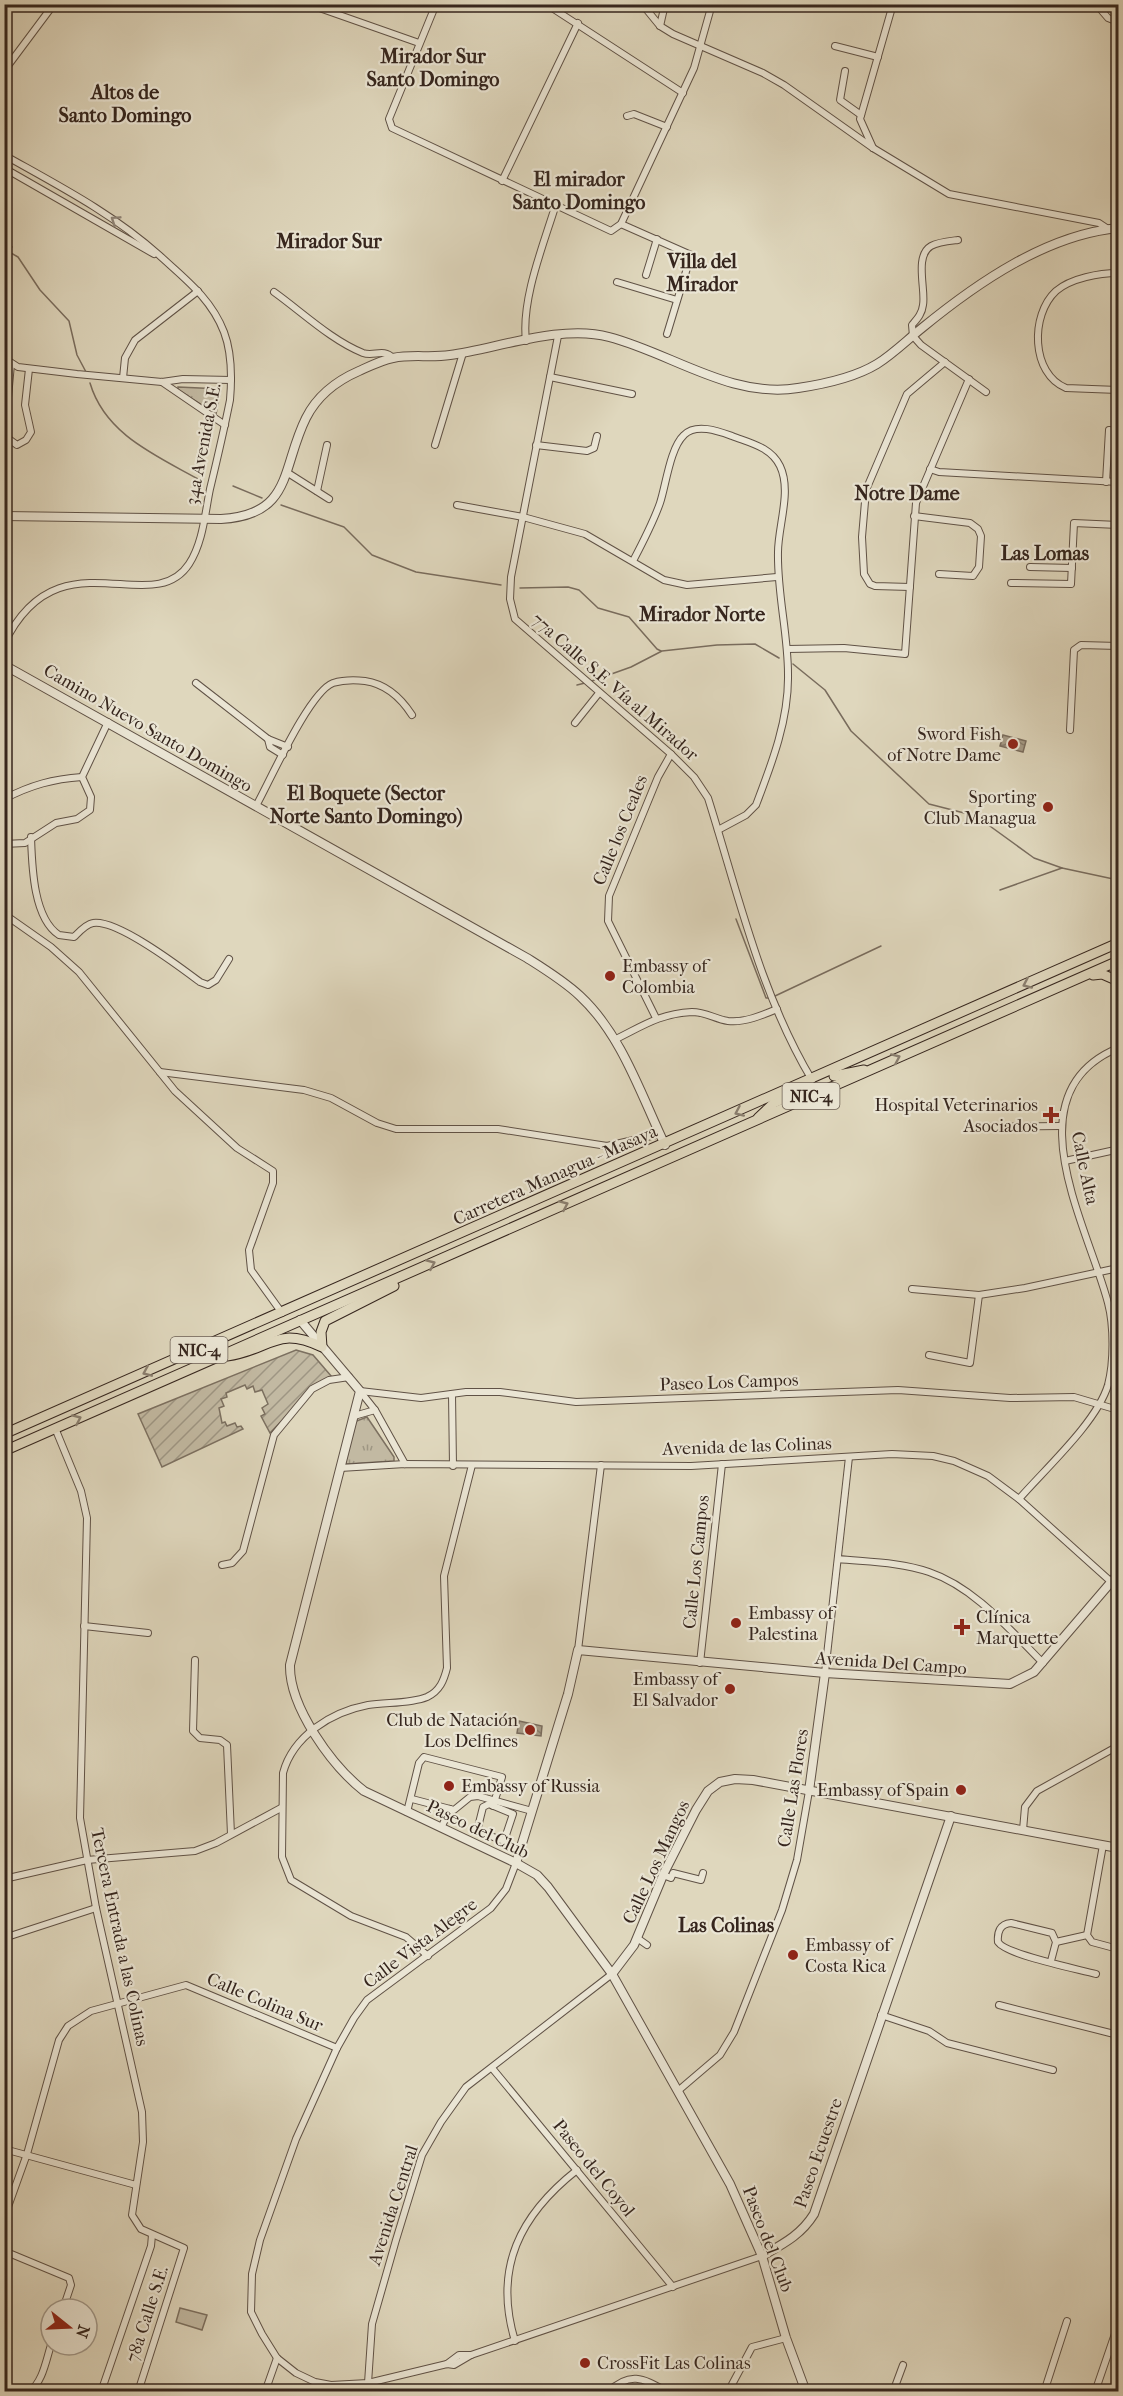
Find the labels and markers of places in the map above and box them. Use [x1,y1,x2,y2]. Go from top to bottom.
place label: Sword Fish of Notre Dame [887,724,1001,766]
marker: Sword Fish of Notre Dame [1006,737,1020,751]
place label: Sporting Club Managua [924,787,1037,829]
marker: Sporting Club Managua [1041,800,1055,814]
place label: Embassy of Colombia [622,956,711,998]
marker: Embassy of Colombia [603,969,617,983]
place label: Hospital Veterinarios Asociados [874,1095,1038,1137]
marker: Hospital Veterinarios Asociados [1042,1106,1060,1124]
place label: Embassy of Palestina [748,1603,837,1645]
place label: Clínica Marquette [976,1607,1059,1649]
marker: Embassy of Palestina [729,1616,743,1630]
marker: Clínica Marquette [953,1618,971,1636]
place label: Embassy of El Salvador [632,1669,722,1711]
marker: Embassy of El Salvador [723,1682,737,1696]
place label: Club de Natación Los Delfines [386,1710,519,1752]
marker: Club de Natación Los Delfines [523,1723,537,1737]
place label: Embassy of Russia [461,1776,601,1797]
marker: Embassy of Russia [442,1779,456,1793]
place label: Embassy of Spain [817,1780,950,1801]
marker: Embassy of Spain [954,1783,968,1797]
place label: Embassy of Costa Rica [805,1935,894,1977]
marker: Embassy of Costa Rica [786,1948,800,1962]
place label: CrossFit Las Colinas [597,2353,751,2374]
marker: CrossFit Las Colinas [578,2356,592,2370]

